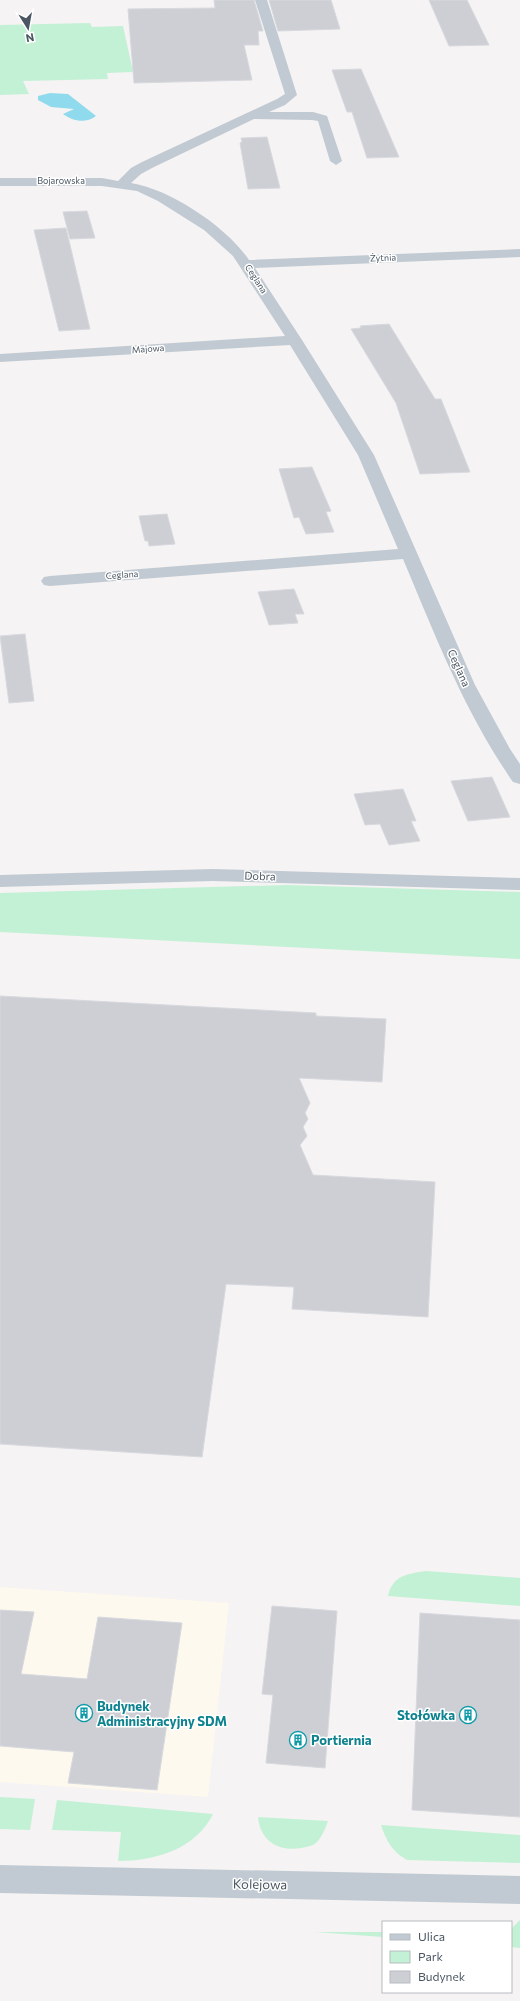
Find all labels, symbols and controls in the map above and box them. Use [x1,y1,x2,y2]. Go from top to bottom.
north arrow [8,8,48,48]
text: N [25,31,35,45]
street label: Bojarowska [37,175,85,186]
street label: Żytnia [370,252,397,263]
street label: Ceglana [243,262,270,296]
street label: Majowa [131,342,165,355]
street label: Ceglana [105,568,139,581]
street label: Ceglana [445,647,474,689]
street label: Dobra [244,868,276,883]
place label: Budynek Administracyjny SDM [97,1698,227,1729]
building icon: Budynek Administracyjny SDM [74,1703,94,1723]
building icon: Stołówka [458,1705,478,1725]
place label: Stołówka [397,1707,455,1723]
building icon: Portiernia [288,1730,308,1750]
place label: Portiernia [311,1732,372,1748]
street label: Kolejowa [233,1876,287,1892]
legend [382,1921,512,1993]
text: Ulica [418,1929,445,1943]
text: Park [418,1949,444,1963]
text: Budynek [418,1969,466,1983]

